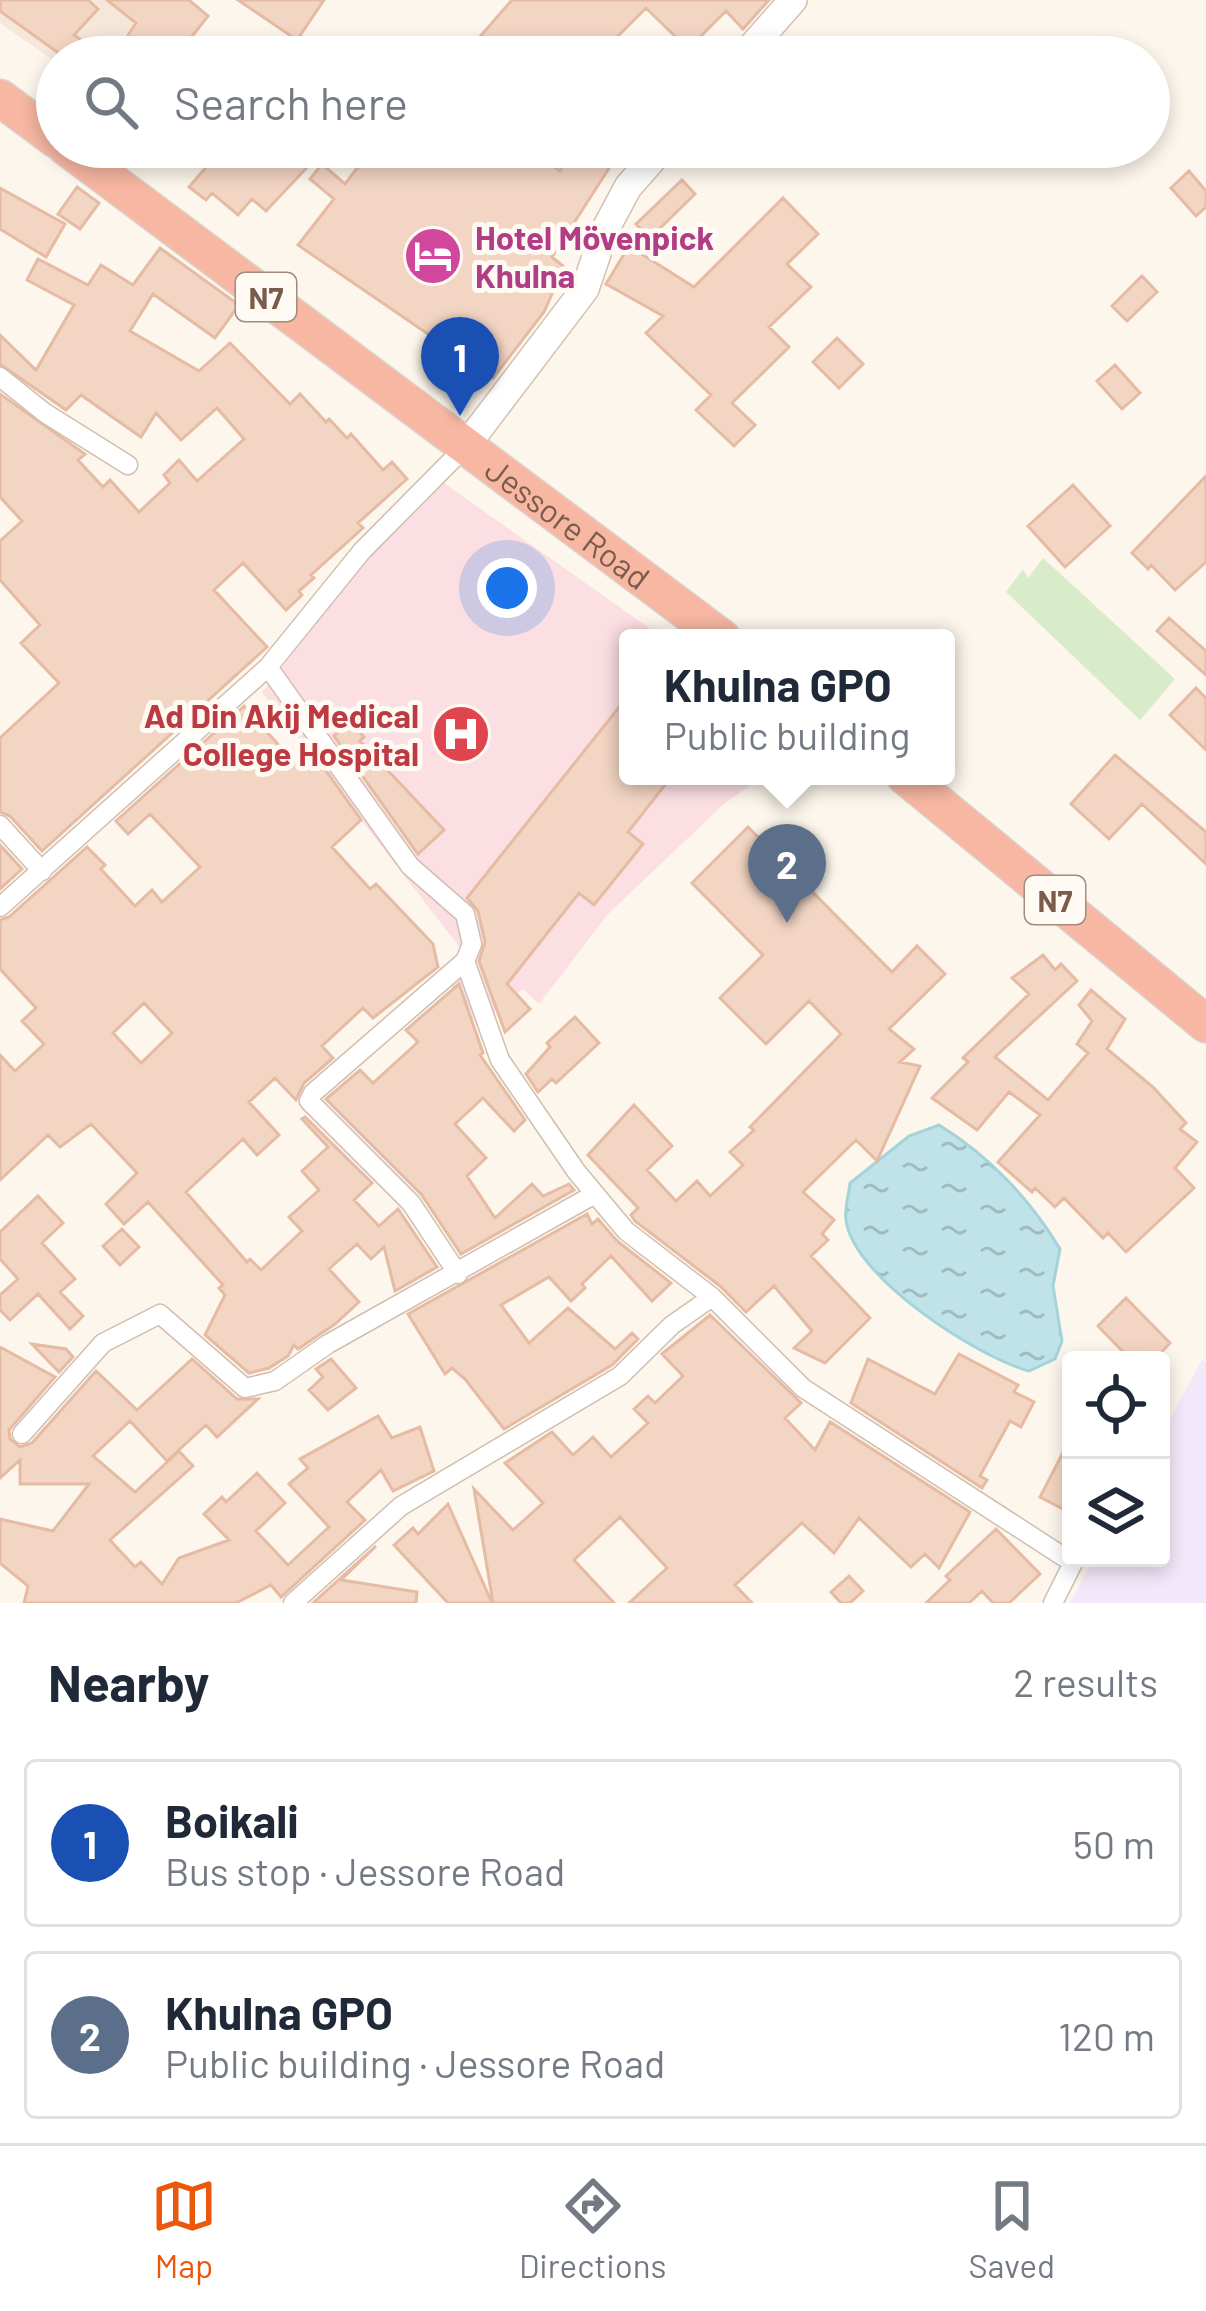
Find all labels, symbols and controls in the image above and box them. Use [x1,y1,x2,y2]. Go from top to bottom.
search box [36,36,1170,168]
icon: search [78,69,144,135]
text: Search here [174,75,408,129]
place label: Hotel Mövenpick Khulna [475,217,714,295]
hotel icon: Hotel Mövenpick Khulna [402,225,464,287]
road number: N7 [236,273,296,321]
pin: 1 [421,317,499,416]
street label: Jessore Road [478,448,658,597]
your location [477,558,537,618]
popup [619,629,955,785]
text: Khulna GPO [664,657,892,711]
place label: Ad Din Akij Medical College Hospital [144,695,419,773]
hospital icon: Ad Din Akij Medical College Hospital [430,703,492,765]
text: Public building [664,711,910,758]
pin: 2 [748,824,826,923]
road number: N7 [1025,876,1085,924]
map controls [1062,1351,1170,1567]
button: locate [1062,1351,1170,1459]
button: layers [1062,1459,1170,1567]
text: Nearby [48,1651,209,1712]
text: 2 results [1013,1658,1158,1705]
text: Boikali [165,1793,299,1847]
text: 1 [83,1820,97,1867]
text: 50 m [1073,1820,1155,1867]
text: Bus stop · Jessore Road [165,1847,565,1894]
text: Khulna GPO [165,1985,393,2039]
text: 2 [79,2012,101,2059]
text: 120 m [1058,2012,1155,2059]
text: Public building · Jessore Road [165,2039,665,2086]
tab: Map [151,2173,217,2285]
tab: Directions [519,2173,666,2285]
tab: Saved [968,2173,1055,2285]

